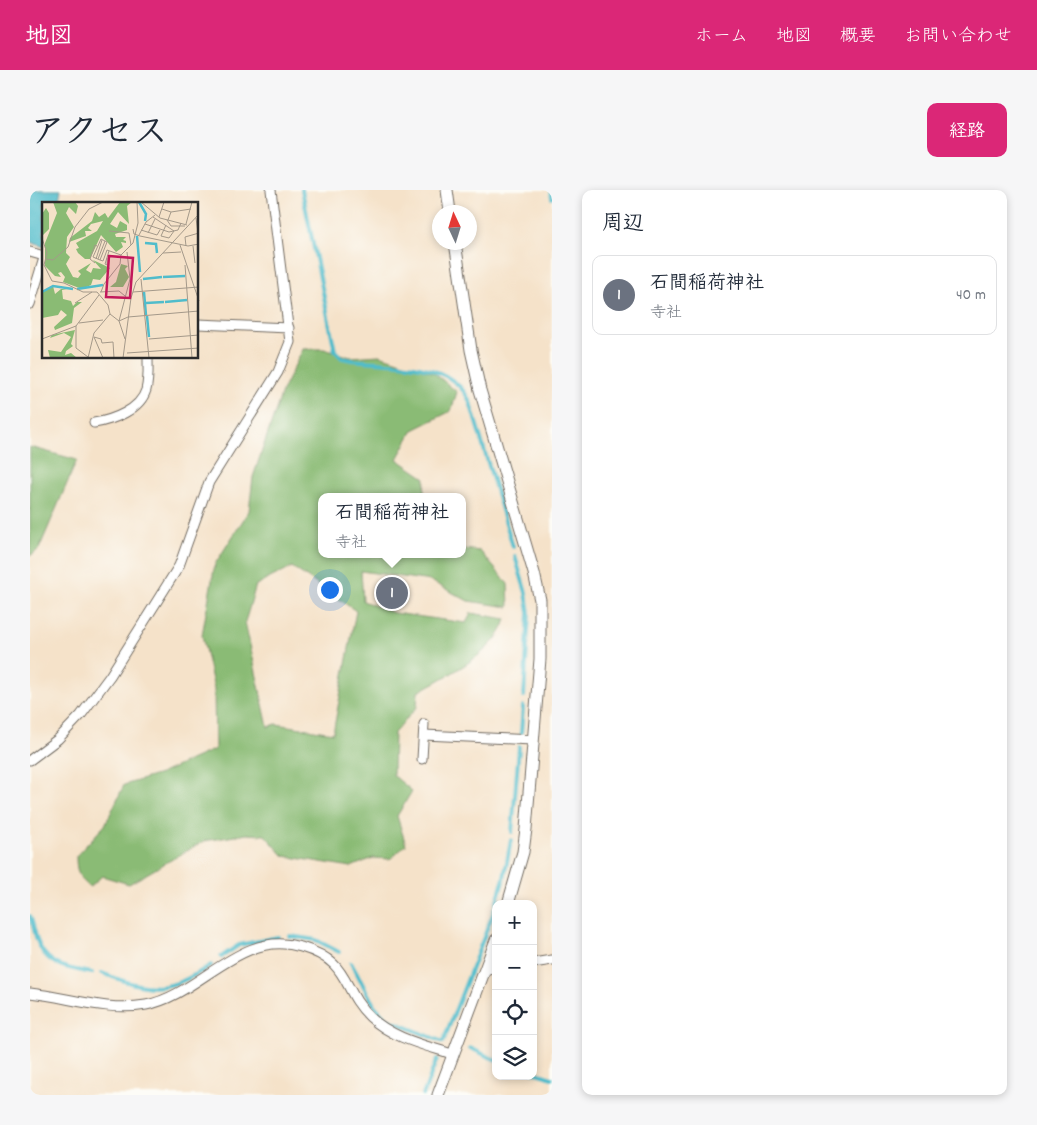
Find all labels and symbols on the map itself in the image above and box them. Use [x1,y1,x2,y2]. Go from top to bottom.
inset map [42,202,199,359]
north arrow [432,205,477,250]
pin: 1 [376,574,408,612]
your location [317,577,343,603]

